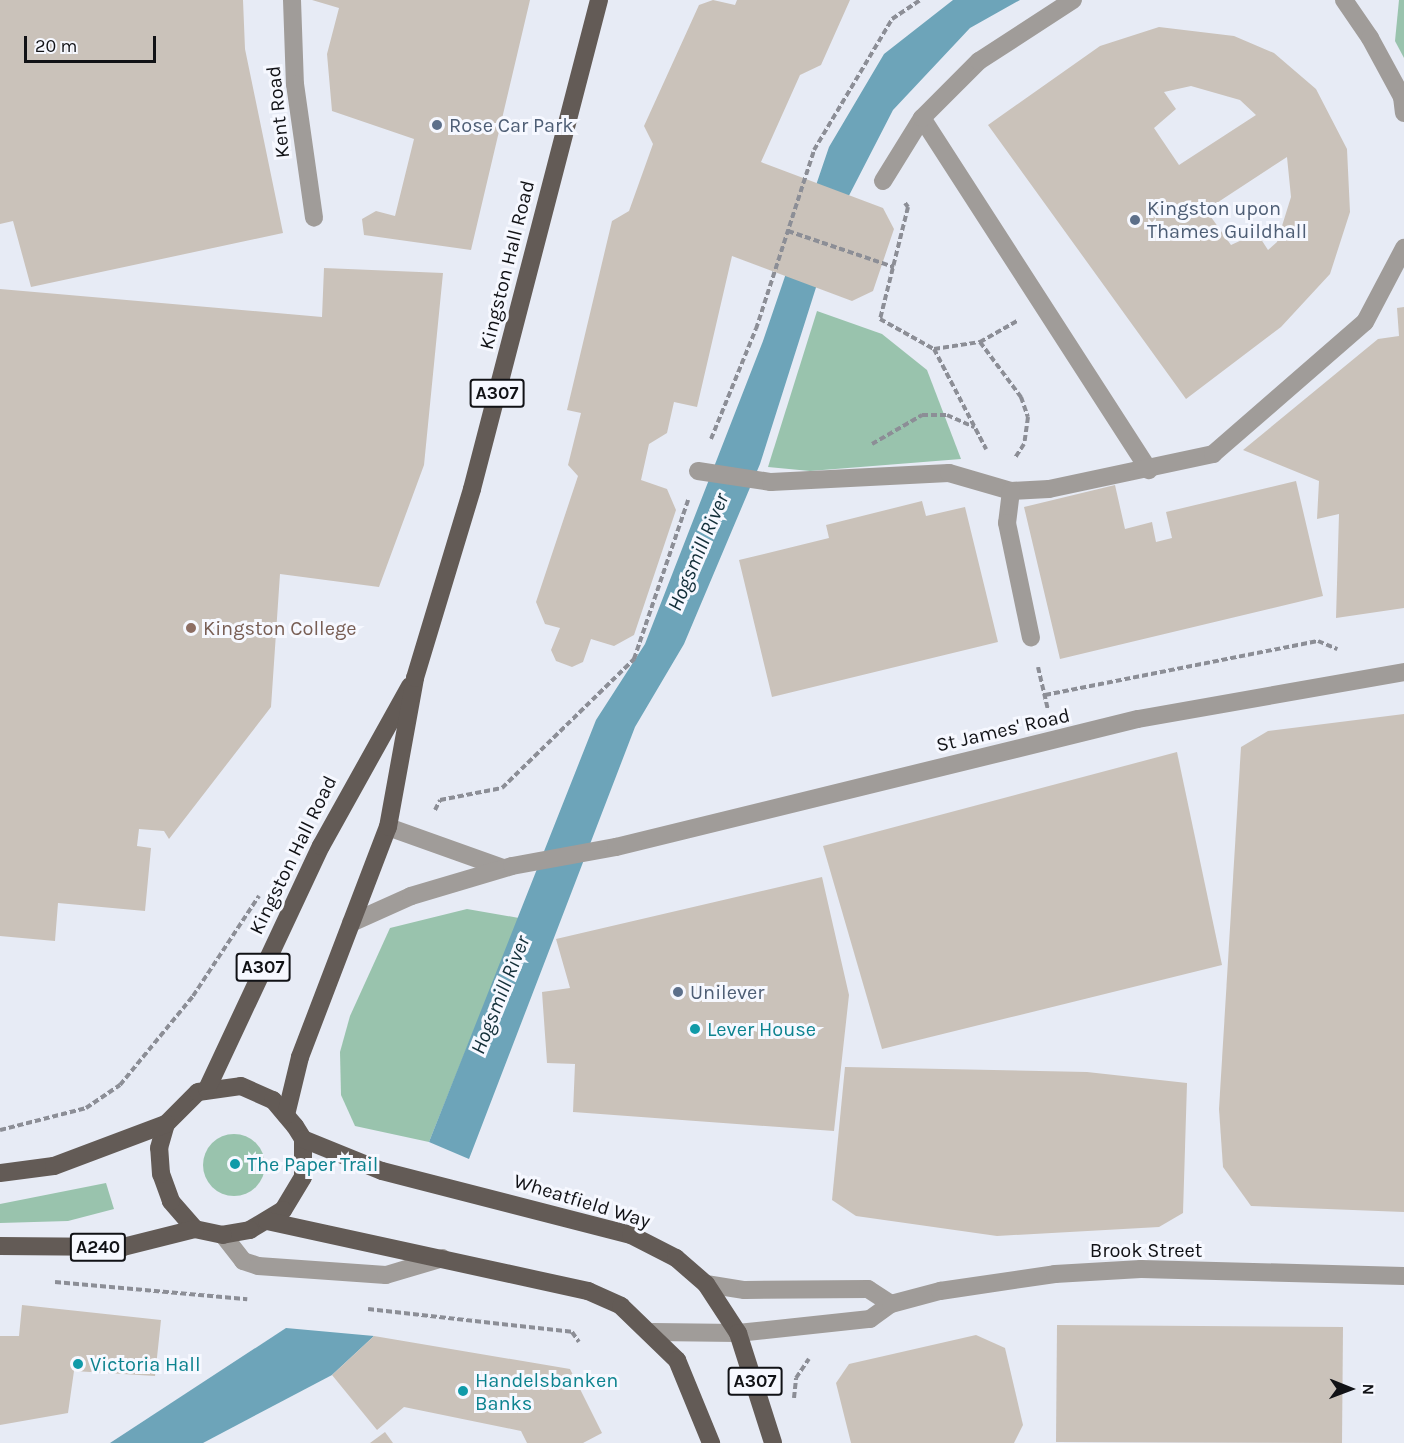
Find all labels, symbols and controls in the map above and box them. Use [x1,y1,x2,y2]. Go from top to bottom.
scale bar [27,24,159,62]
text: 20 m [35,35,77,57]
street label: Kent Road [261,65,295,159]
place label: Rose Car Park [449,113,574,137]
marker: Rose Car Park [430,118,444,132]
street label: Kingston Hall Road [474,178,540,352]
place label: Kingston upon Thames Guildhall [1147,196,1307,243]
marker: Kingston upon Thames Guildhall [1128,213,1142,227]
road number: A307 [468,378,526,408]
water label: Hogsmill River [662,489,734,615]
place label: Kingston College [203,616,356,640]
marker: Kingston College [184,621,198,635]
street label: St James' Road [934,703,1072,757]
street label: Kingston Hall Road [244,772,342,938]
water label: Hogsmill River [465,932,535,1058]
road number: A307 [234,952,292,982]
place label: Unilever [690,980,765,1004]
marker: Unilever [671,985,685,999]
place label: Lever House [707,1017,816,1041]
marker: Lever House [688,1022,702,1036]
place label: The Paper Trail [247,1152,378,1176]
marker: The Paper Trail [228,1157,242,1171]
street label: Wheatfield Way [511,1169,653,1233]
road number: A240 [70,1232,126,1262]
street label: Brook Street [1090,1238,1202,1262]
place label: Victoria Hall [90,1352,201,1376]
marker: Victoria Hall [71,1357,85,1371]
north arrow [1320,1359,1380,1419]
road number: A307 [726,1366,783,1396]
place label: Handelsbanken Banks [475,1368,618,1415]
text: N [1359,1383,1378,1395]
marker: Handelsbanken Banks [456,1384,470,1398]

